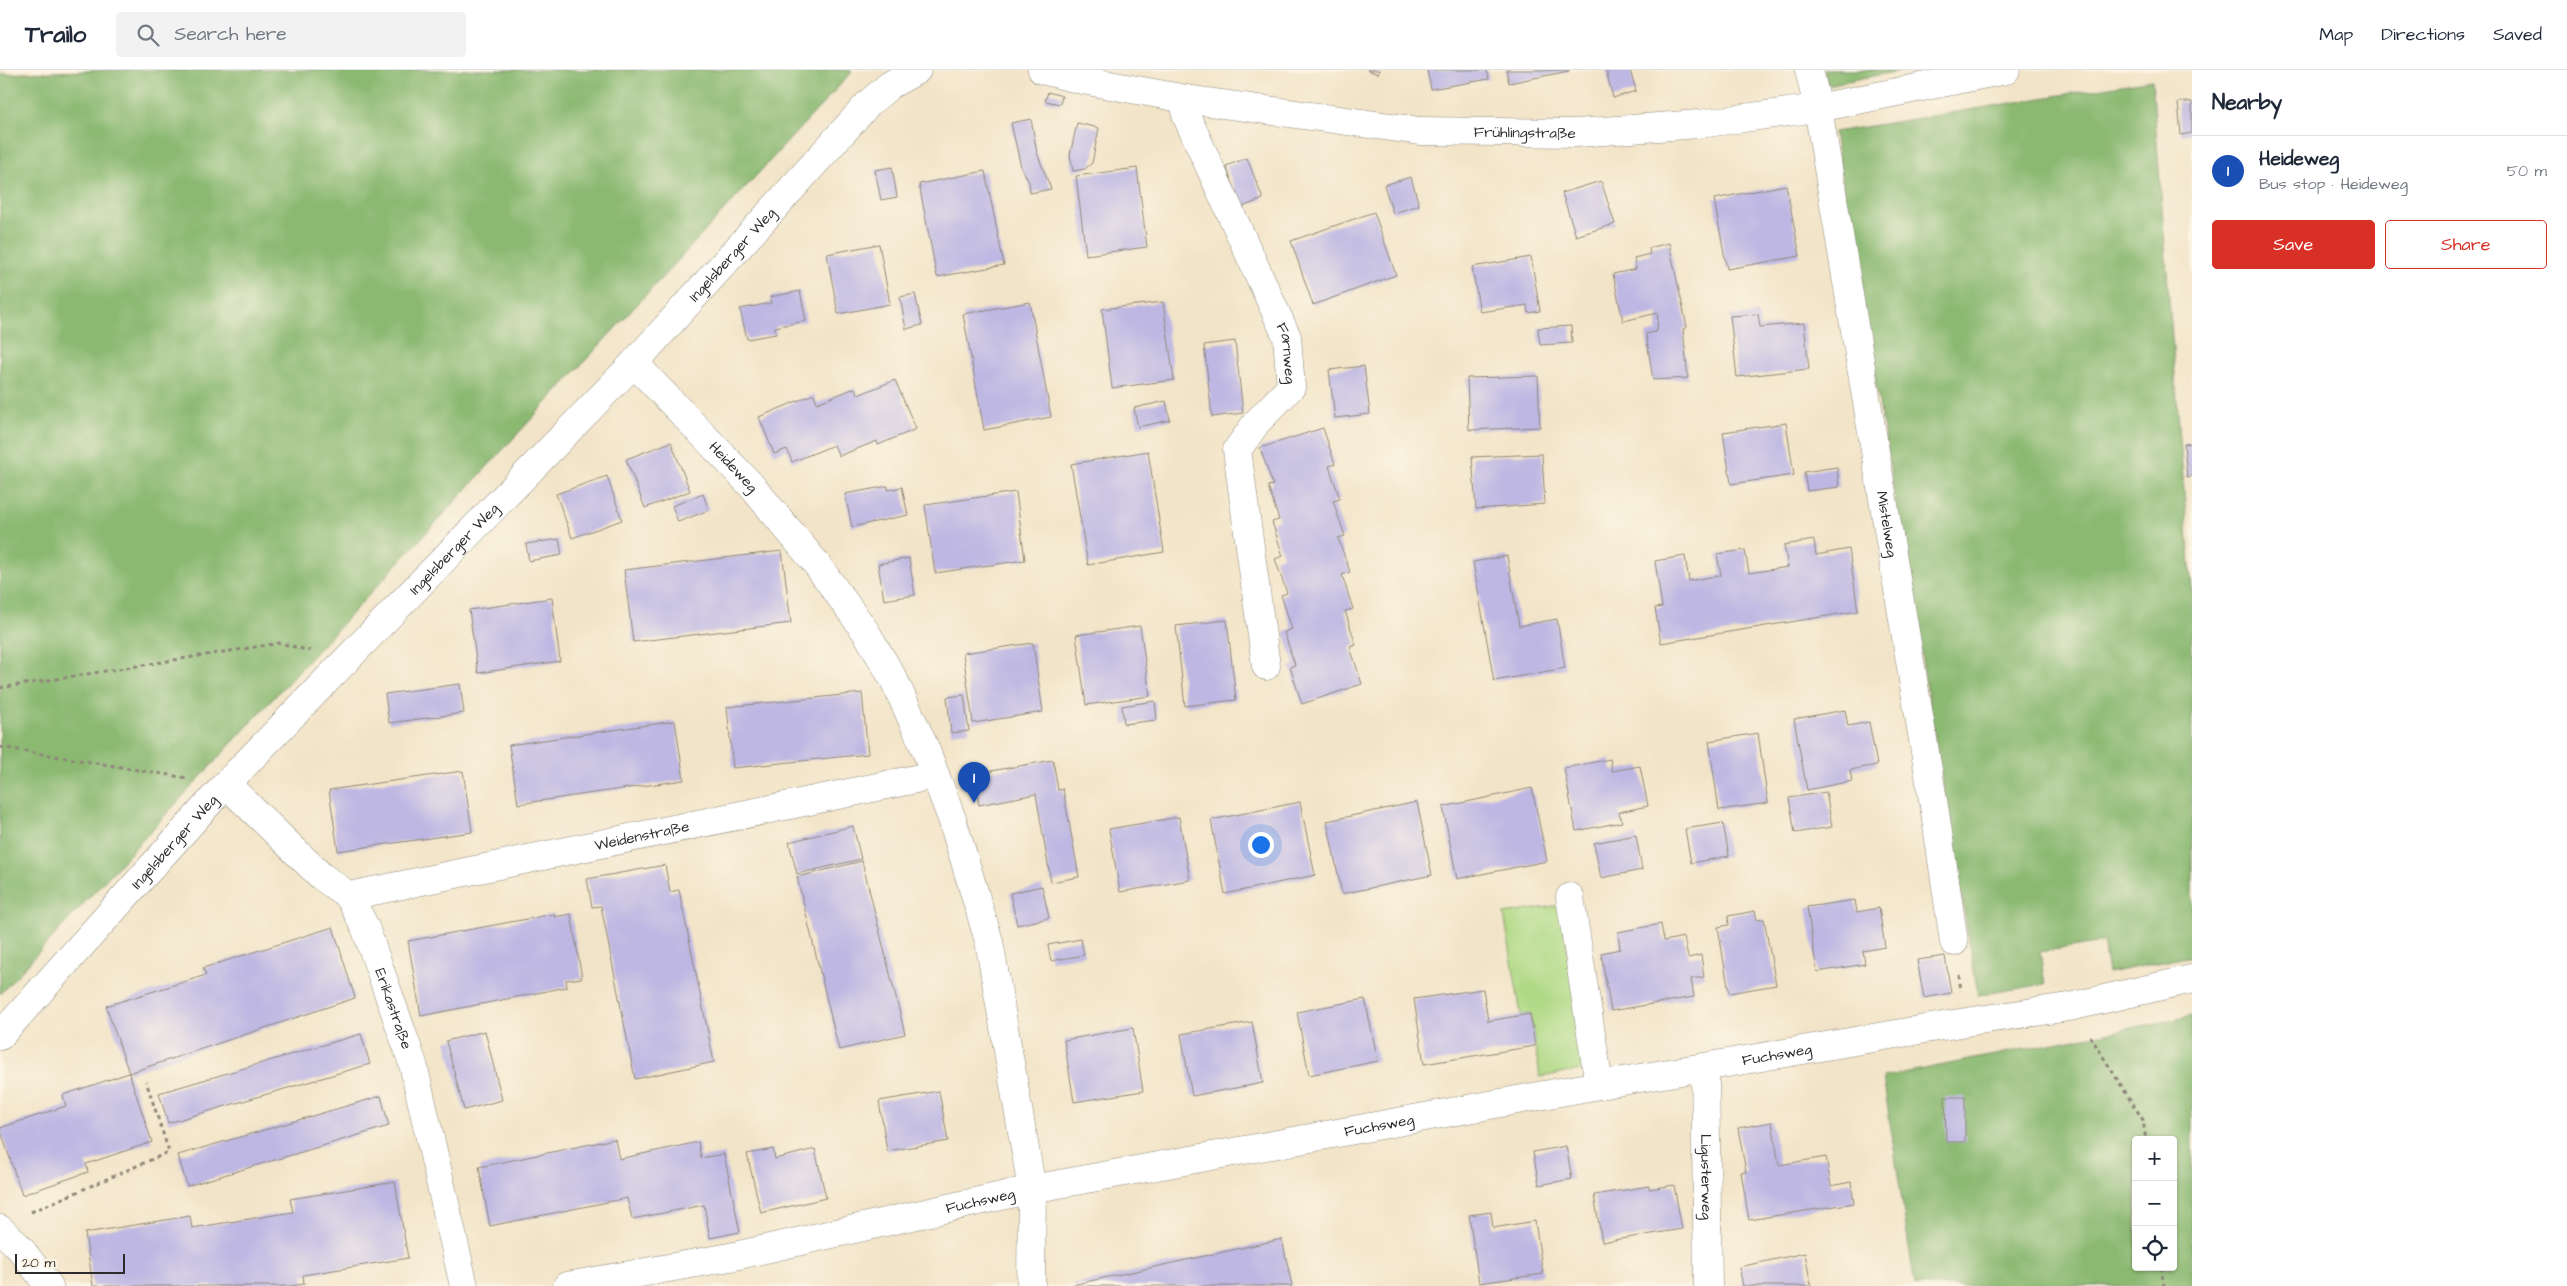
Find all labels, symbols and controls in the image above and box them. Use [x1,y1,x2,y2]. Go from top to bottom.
search box [116,12,466,57]
text: Trailo [25,18,86,52]
icon: search [134,21,162,49]
text: Search here [174,21,286,48]
text: Map [2319,22,2353,47]
text: Directions [2381,22,2465,47]
text: Saved [2493,22,2542,47]
text: Nearby [2212,88,2282,117]
street label: Frühlingstraße [1474,121,1576,144]
text: Heideweg [2259,146,2339,173]
text: 1 [2227,160,2229,182]
text: 50 m [2507,160,2547,182]
text: Bus stop · Heideweg [2259,173,2408,195]
street label: Ingelsberger Weg [684,203,781,306]
button: Save [2212,220,2375,269]
button: Share [2385,220,2547,269]
street label: Farnweg [1271,319,1301,385]
street label: Heideweg [704,437,763,498]
street label: Mistelweg [1871,490,1903,559]
street label: Ingelsberger Weg [404,498,504,599]
pin: 1 [958,762,990,803]
street label: Ingelsberger Weg [126,790,223,894]
street label: Weidenstraße [593,816,691,856]
your location [1248,832,1274,858]
street label: Erikastraße [370,965,417,1052]
street label: Fuchsweg [1740,1038,1814,1071]
street label: Fuchsweg [1343,1109,1416,1142]
street label: Ligusterweg [1695,1134,1718,1220]
map controls [2132,1136,2177,1271]
button: + [2132,1136,2177,1181]
button: − [2132,1181,2177,1226]
street label: Fuchsweg [943,1183,1017,1219]
button: locate [2132,1226,2177,1271]
scale bar [15,1251,125,1274]
text: 20 m [22,1253,55,1273]

